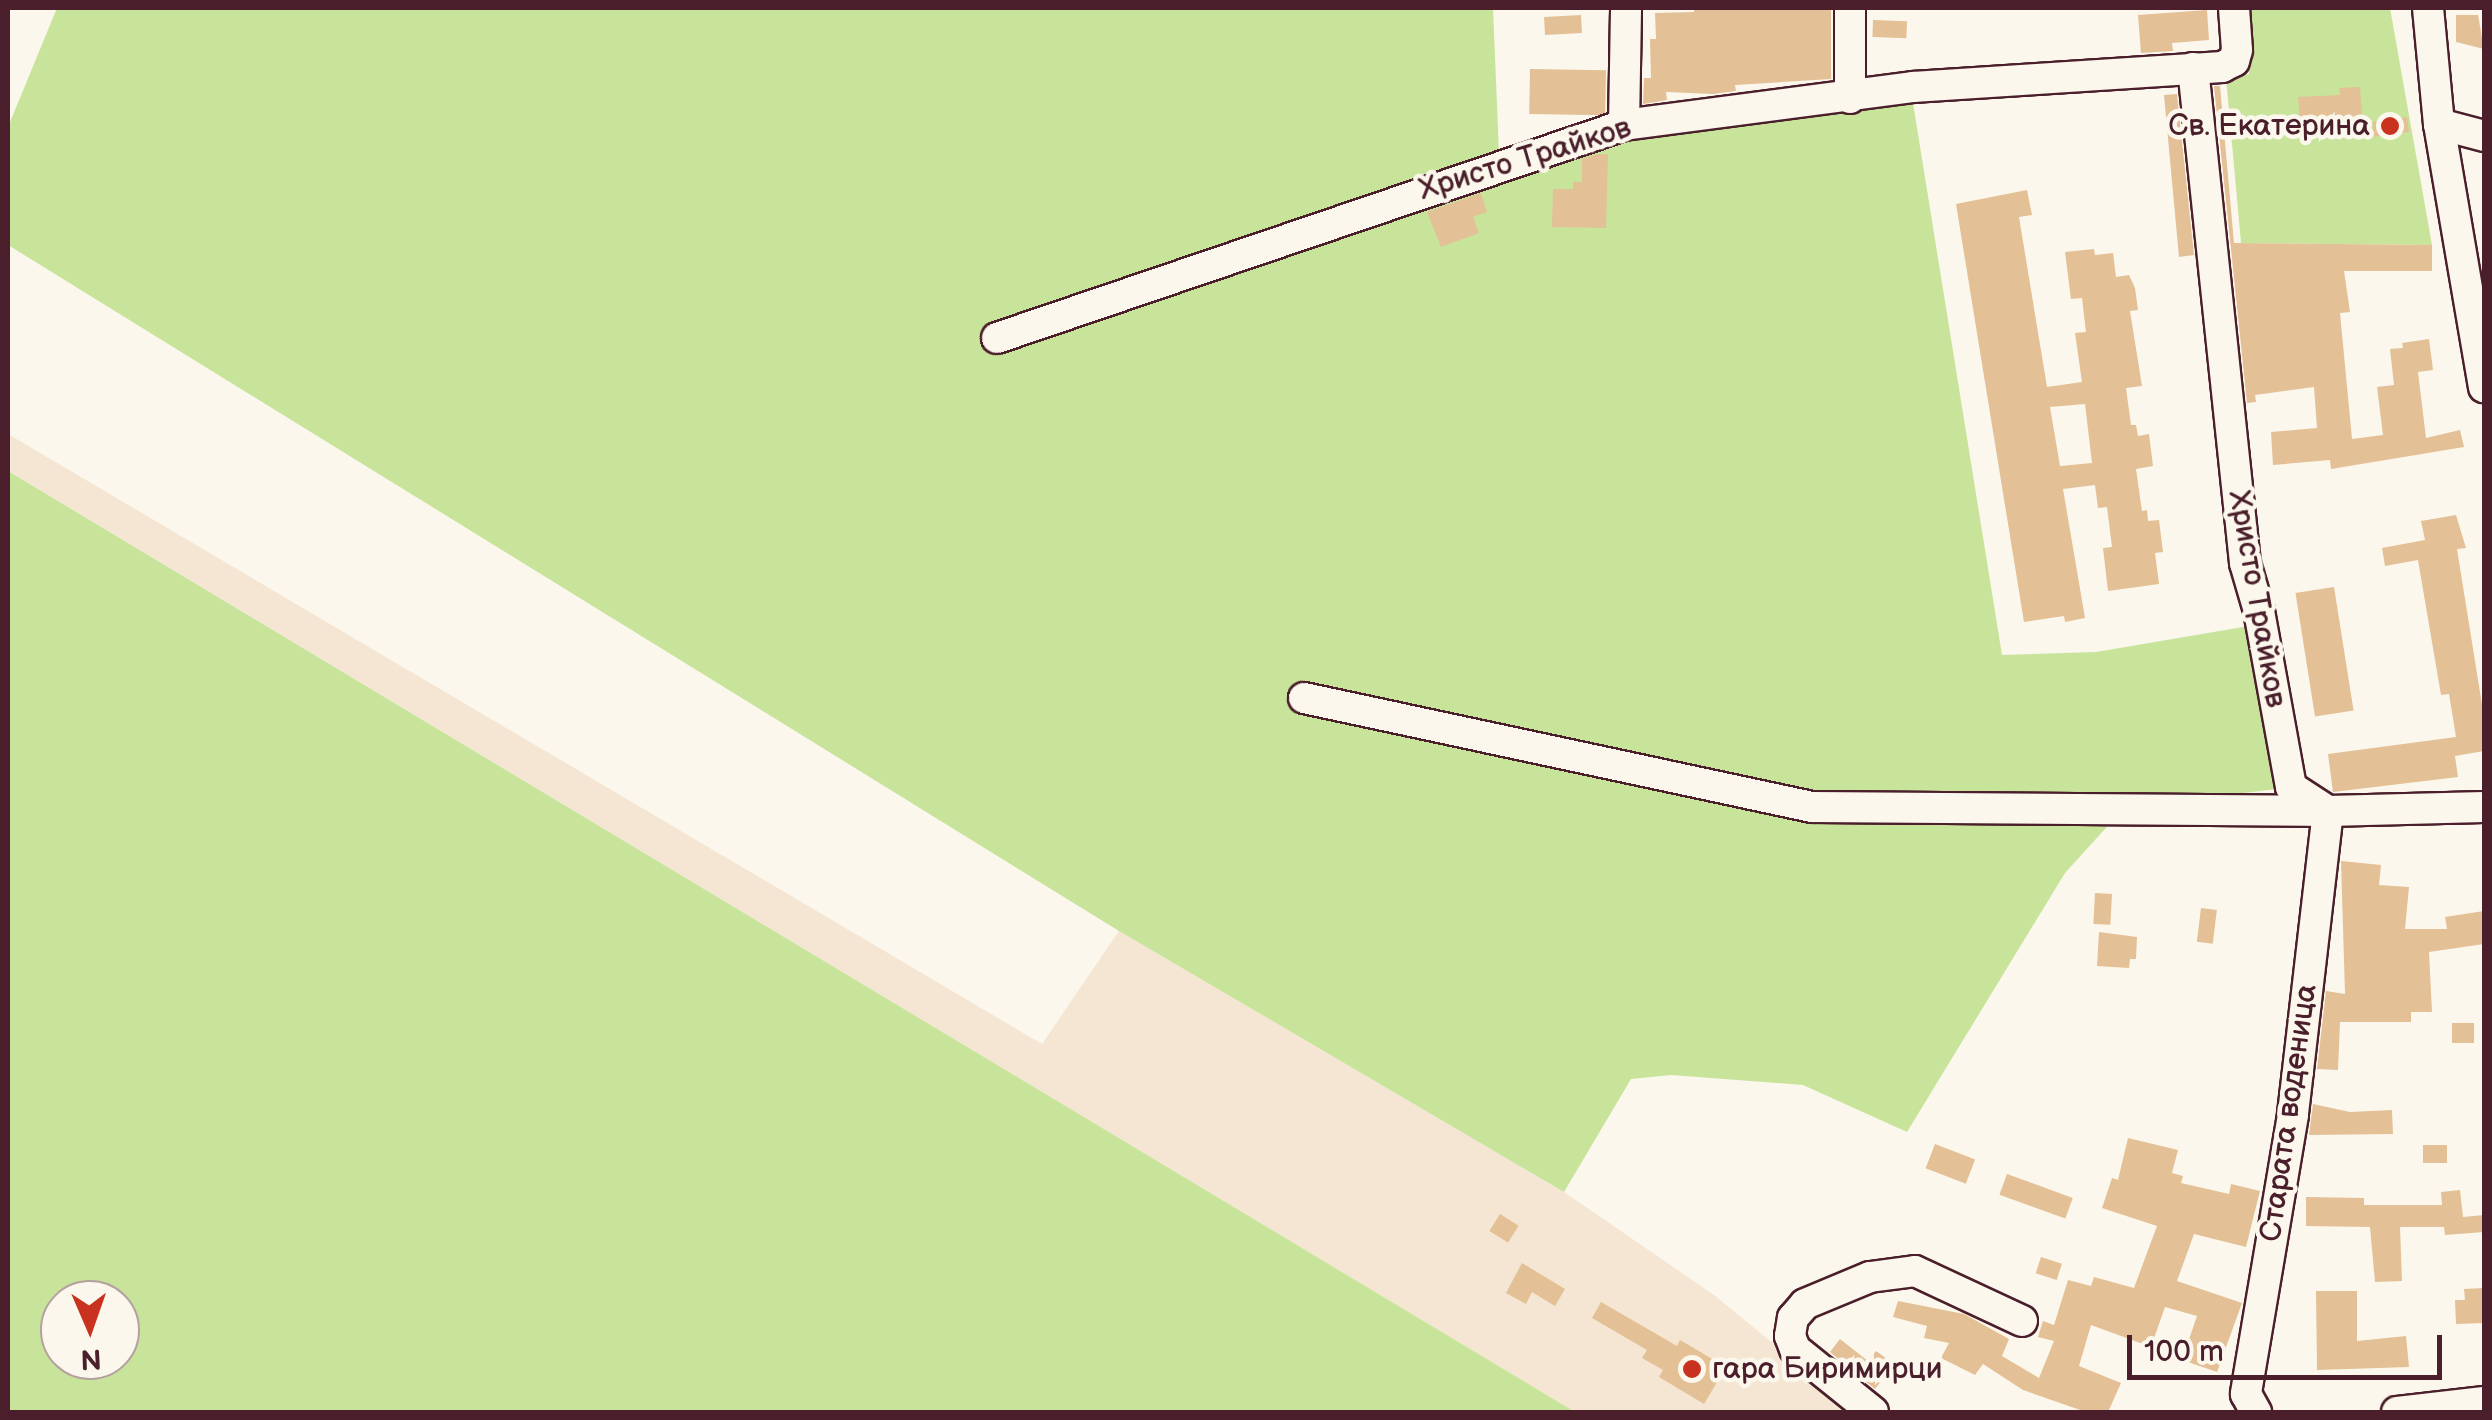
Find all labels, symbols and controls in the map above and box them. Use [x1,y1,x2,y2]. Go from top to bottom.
place label: Св. Екатерина [2168,108,2370,144]
street label: Христо Трайков [1415,110,1635,208]
marker: Св. Екатерина [2379,115,2401,137]
street label: Христо Трайков [2220,488,2294,710]
street label: Старата воденица [2253,982,2325,1244]
north arrow [40,1280,140,1380]
scale bar [2132,1315,2447,1377]
text: 100 m [2144,1334,2224,1370]
text: N [80,1342,102,1375]
place label: гара Биримирци [1712,1351,1942,1387]
marker: гара Биримирци [1681,1358,1703,1380]

